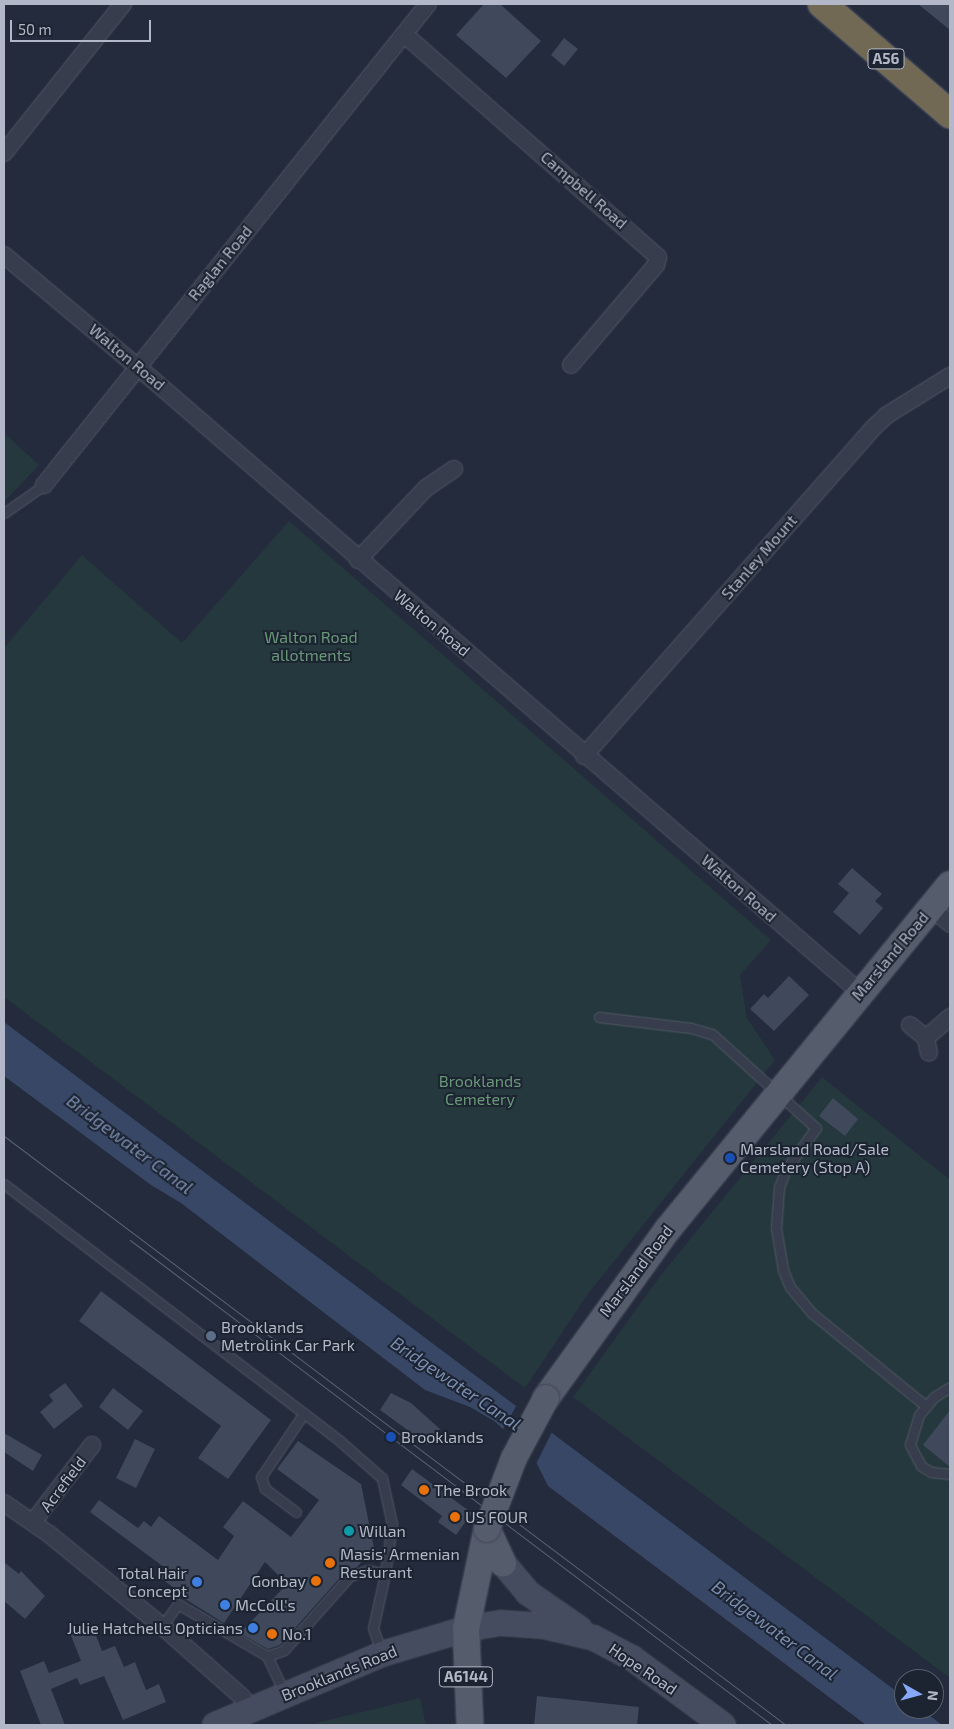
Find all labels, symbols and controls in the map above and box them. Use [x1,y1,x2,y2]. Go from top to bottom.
scale bar [12,10,154,42]
text: 50 m [18,20,52,38]
road number: A56 [867,46,905,72]
street label: Campbell Road [537,147,631,233]
street label: Raglan Road [184,222,256,304]
street label: Walton Road [85,320,169,394]
street label: Stanley Mount [717,511,801,603]
street label: Walton Road [390,586,474,660]
park label: Walton Road allotments [264,627,358,665]
street label: Walton Road [697,850,781,926]
street label: Marsland Road [847,908,933,1004]
park label: Brooklands Cemetery [439,1071,521,1109]
water label: Bridgewater Canal [63,1089,197,1199]
place label: Marsland Road/Sale Cemetery (Stop A) [740,1139,889,1177]
marker: Marsland Road/Sale Cemetery (Stop A) [724,1152,736,1164]
street label: Marsland Road [595,1221,677,1321]
place label: Brooklands Metrolink Car Park [221,1317,355,1355]
marker: Brooklands Metrolink Car Park [205,1330,217,1342]
water label: Bridgewater Canal [387,1331,525,1435]
place label: Brooklands [401,1427,484,1447]
marker: Brooklands [385,1431,397,1443]
street label: Acrefield [36,1452,90,1516]
place label: The Brook [434,1480,507,1500]
marker: The Brook [418,1484,430,1496]
place label: US FOUR [465,1507,528,1527]
marker: US FOUR [449,1511,461,1523]
place label: Willan [359,1521,406,1541]
marker: Willan [343,1525,355,1537]
place label: Masis' Armenian Resturant [340,1544,460,1582]
marker: Masis' Armenian Resturant [324,1557,336,1569]
place label: Total Hair Concept [117,1563,187,1601]
place label: Gonbay [251,1571,306,1591]
marker: Gonbay [310,1575,322,1587]
water label: Bridgewater Canal [708,1575,842,1685]
marker: Total Hair Concept [191,1576,203,1588]
place label: McColl's [235,1595,296,1615]
marker: McColl's [219,1599,231,1611]
place label: Julie Hatchells Opticians [67,1618,243,1638]
marker: Julie Hatchells Opticians [247,1622,259,1634]
place label: No.1 [282,1624,312,1644]
marker: No.1 [266,1628,278,1640]
street label: Hope Road [605,1639,681,1699]
street label: Brooklands Road [278,1641,400,1705]
road number: A6144 [438,1664,494,1690]
north arrow [894,1669,944,1719]
text: N [924,1690,942,1702]

